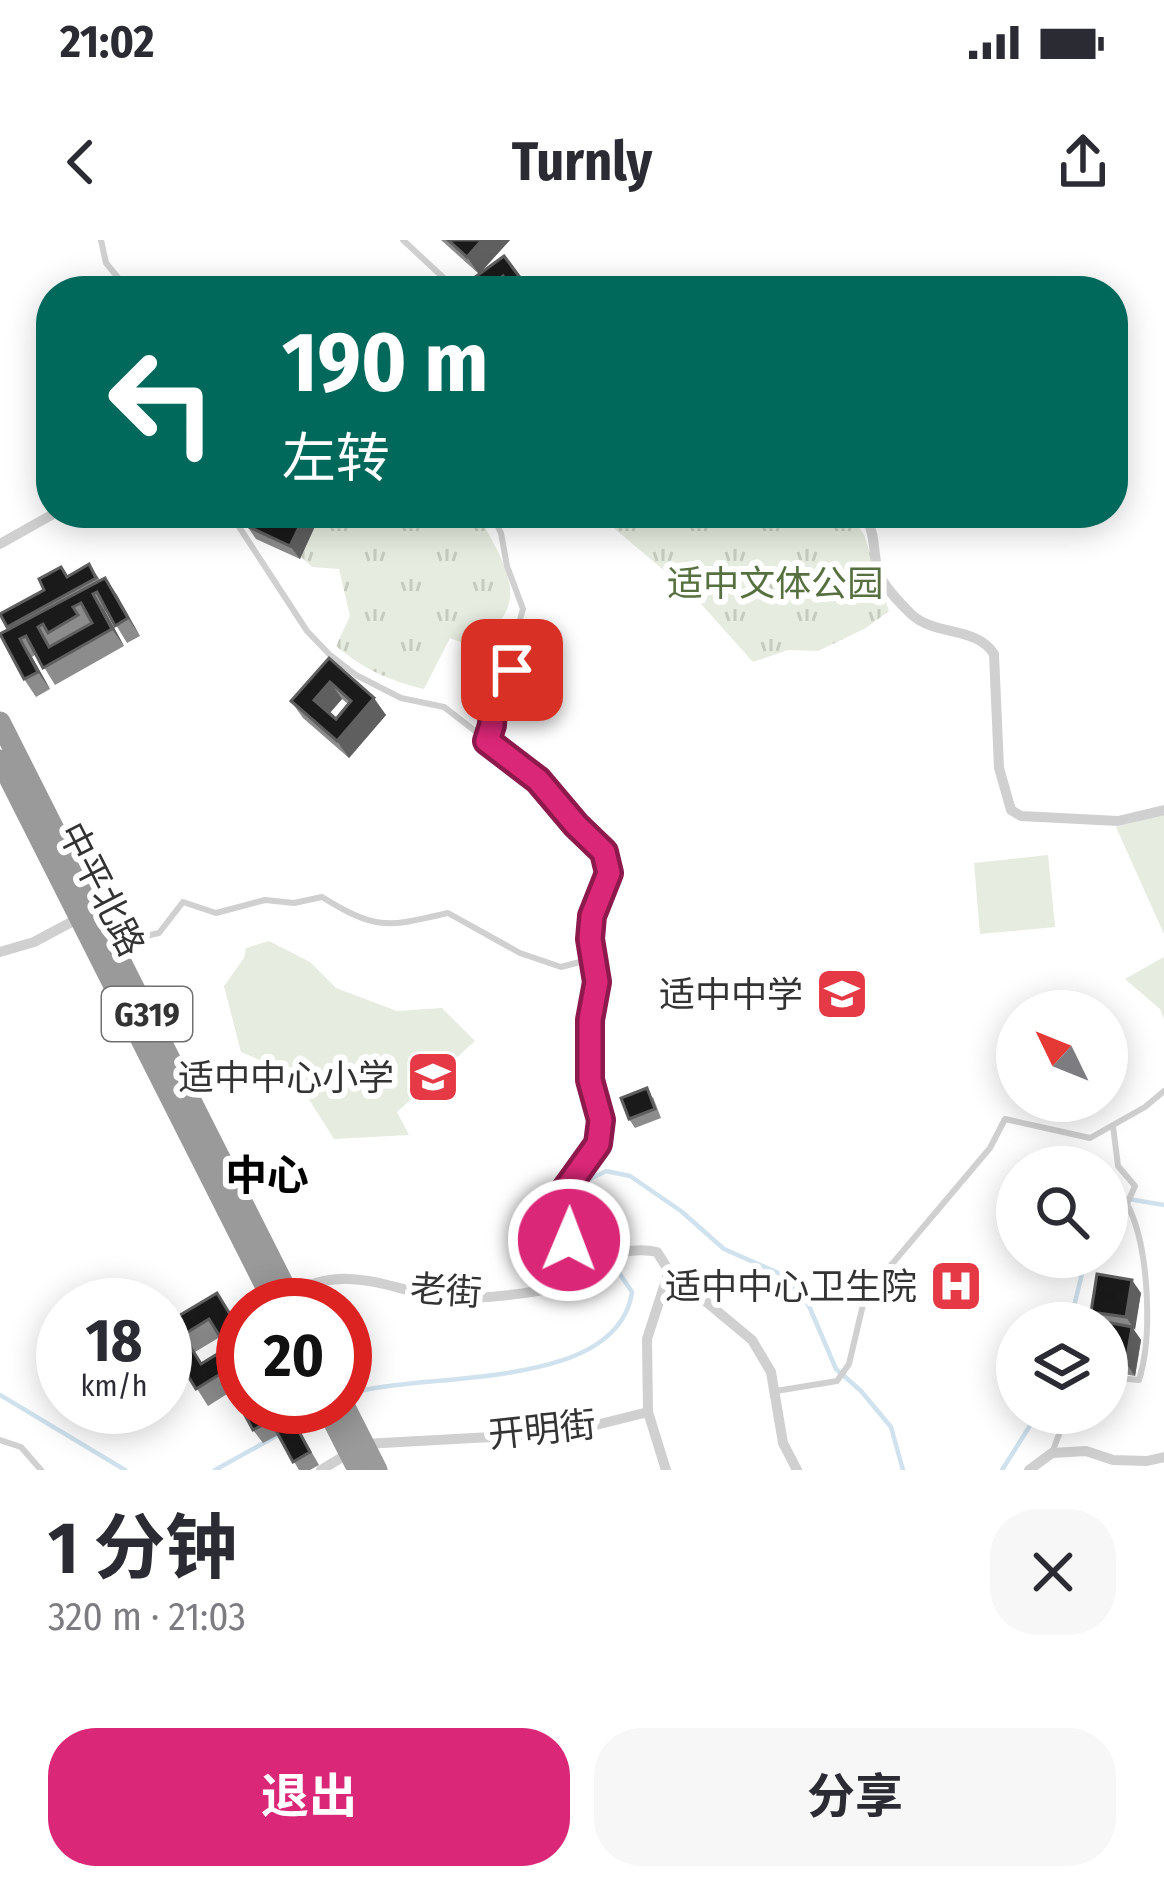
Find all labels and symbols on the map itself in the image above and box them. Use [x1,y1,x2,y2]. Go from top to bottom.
park label: 适中文体公园 [667,562,883,606]
pin [461,619,563,721]
street label: 中平北路 [49,815,153,964]
school or university icon: 适中中学 [814,966,870,1022]
place label: 适中中学 [659,973,803,1017]
road number: G319 [102,987,192,1041]
north arrow [996,990,1128,1122]
school or university icon: 适中中心小学 [405,1049,461,1105]
place label: 适中中心小学 [178,1056,394,1100]
district label: 中心 [225,1151,309,1201]
position arrow [506,1177,632,1303]
hospital icon: 适中中心卫生院 [928,1258,984,1314]
place label: 适中中心卫生院 [665,1265,917,1309]
street label: 老街 [408,1267,483,1315]
speed limit sign: 20 [216,1278,372,1434]
street label: 开明街 [486,1402,598,1458]

